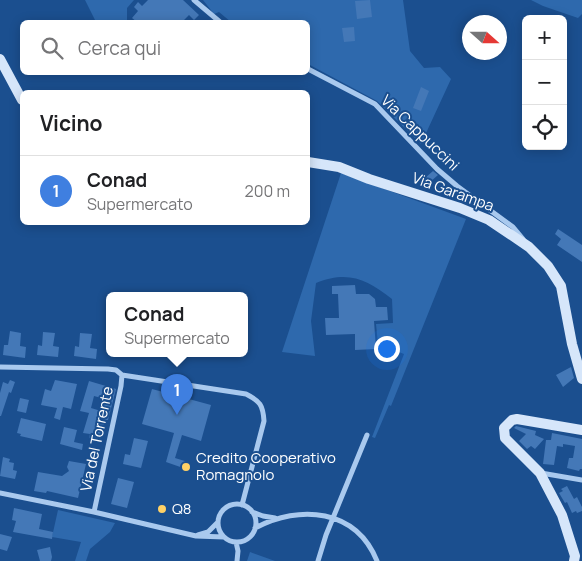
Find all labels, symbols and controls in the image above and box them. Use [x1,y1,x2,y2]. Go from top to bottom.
north arrow [462,15,507,60]
map controls [522,15,567,150]
button: + [522,15,567,60]
search box [20,20,310,75]
icon: search [38,34,66,62]
text: Cerca qui [78,35,161,61]
button: − [522,60,567,105]
street label: Via Cappuccini [377,90,464,175]
button: locate [522,105,567,150]
text: Vicino [40,109,103,137]
text: Conad [87,167,147,193]
street label: Via Garampa [409,167,497,216]
text: 1 [52,180,60,202]
text: 200 m [245,180,290,202]
text: Supermercato [87,193,193,215]
popup [106,292,248,357]
text: Conad [124,301,184,327]
text: Supermercato [124,327,230,349]
your location [374,336,400,362]
pin: 1 [161,374,193,415]
street label: Via del Torrente [75,384,118,493]
place label: Credito Cooperativo Romagnolo [196,447,336,485]
marker: Credito Cooperativo Romagnolo [180,461,192,473]
place label: Q8 [172,498,192,519]
marker: Q8 [156,503,168,515]

